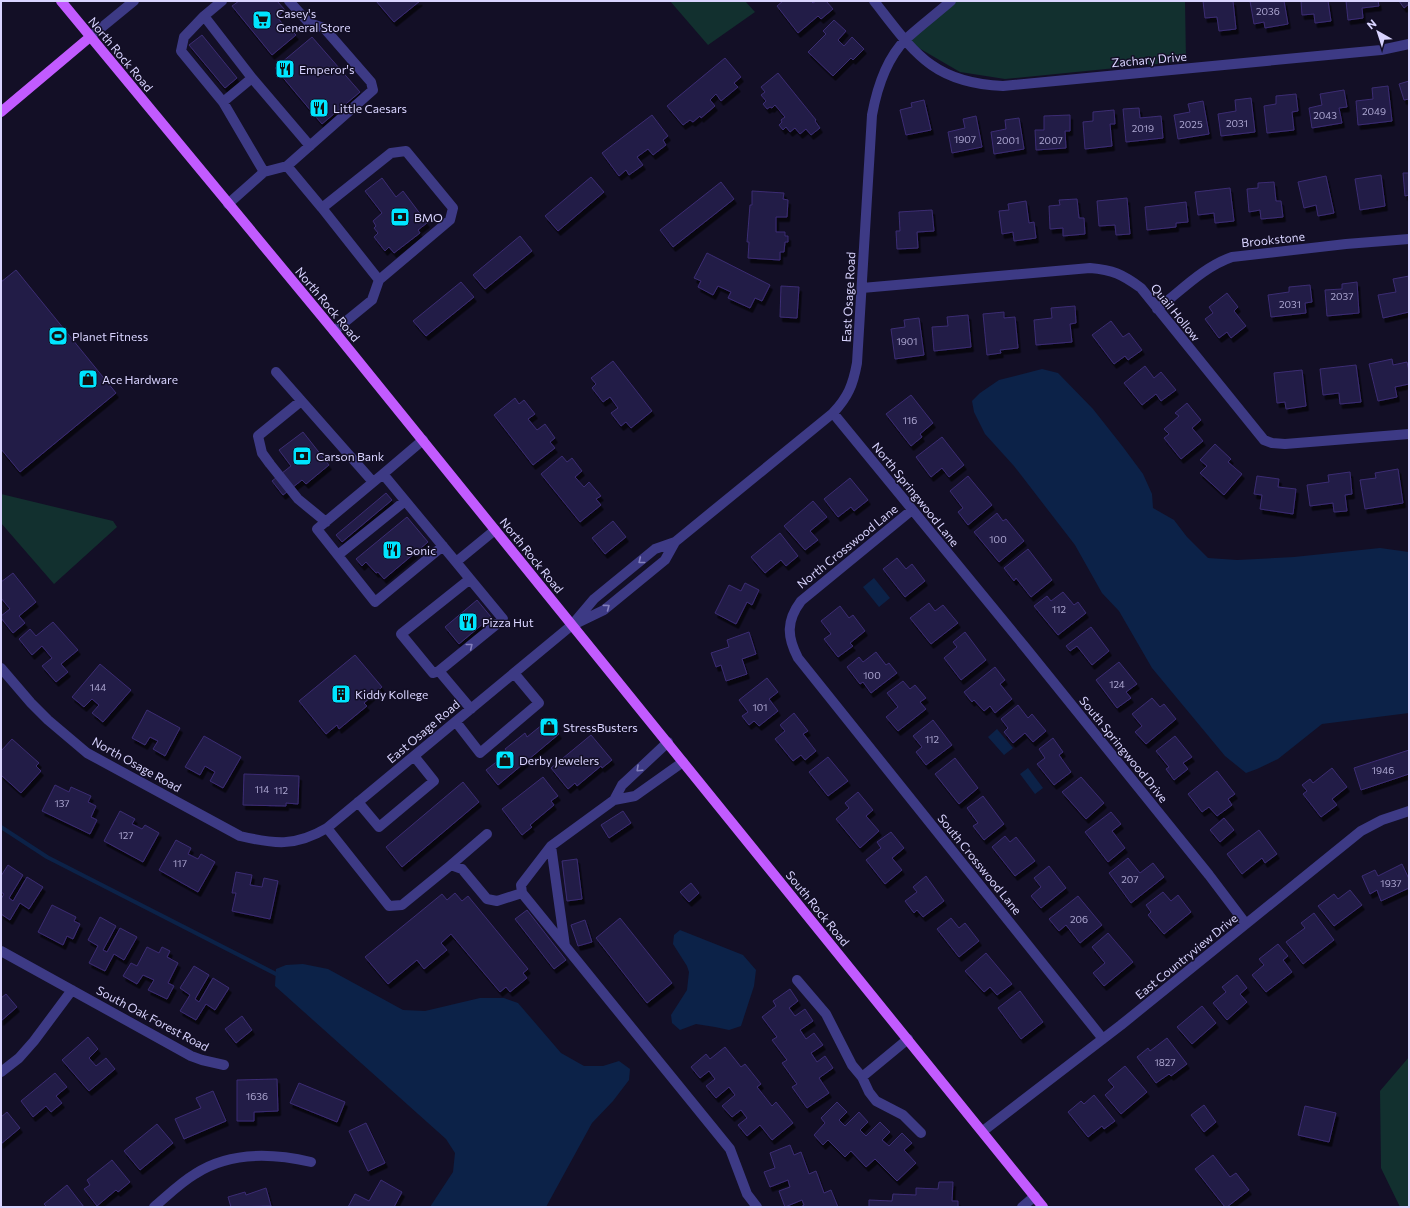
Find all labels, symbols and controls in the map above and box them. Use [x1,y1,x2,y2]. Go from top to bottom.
house number: 2036 [1256,5,1280,17]
place label: Casey's General Store [276,6,350,34]
supermarket icon: Casey's General Store [251,9,273,31]
north arrow [1358,12,1398,52]
street label: North Rock Road [86,14,156,94]
text: N [1364,16,1379,31]
street label: Zachary Drive [1111,49,1187,69]
restaurant icon: Emperor's [274,58,296,80]
place label: Emperor's [299,62,354,76]
restaurant icon: Little Caesars [308,97,330,119]
place label: Little Caesars [333,101,407,115]
house number: 2049 [1362,105,1386,117]
house number: 2043 [1313,109,1337,121]
house number: 2031 [1226,117,1248,129]
house number: 2025 [1179,118,1203,130]
house number: 2019 [1132,122,1154,134]
house number: 1907 [954,133,976,145]
house number: 2001 [997,134,1019,146]
house number: 2007 [1039,134,1063,146]
bank icon: BMO [389,206,411,228]
place label: BMO [414,210,443,224]
street label: Brookstone [1241,229,1305,249]
street label: East Osage Road [839,251,857,343]
street label: North Rock Road [293,264,363,344]
street label: Quail Hollow [1149,280,1204,344]
house number: 2037 [1331,290,1353,302]
house number: 2031 [1279,298,1301,310]
sports icon: Planet Fitness [47,325,69,347]
place label: Planet Fitness [72,329,148,343]
house number: 1901 [896,335,918,347]
shop icon: Ace Hardware [77,368,99,390]
place label: Ace Hardware [102,372,178,386]
house number: 116 [903,414,917,426]
street label: North Springwood Lane [870,439,962,549]
bank icon: Carson Bank [291,445,313,467]
place label: Carson Bank [316,449,385,463]
street label: North Crosswood Lane [794,501,900,591]
street label: North Rock Road [497,515,567,595]
house number: 100 [989,533,1007,545]
restaurant icon: Sonic [381,539,403,561]
place label: Sonic [406,543,436,557]
one-way arrow [639,556,646,563]
house number: 112 [1052,603,1066,615]
one-way arrow [602,605,609,612]
restaurant icon: Pizza Hut [457,611,479,633]
place label: Pizza Hut [482,615,534,629]
one-way arrow [465,644,472,651]
house number: 100 [863,669,881,681]
house number: 124 [1109,678,1125,690]
house number: 144 [90,681,106,693]
building icon: Kiddy Kollege [330,683,352,705]
place label: Kiddy Kollege [355,687,428,701]
street label: South Springwood Drive [1077,693,1171,805]
street label: East Osage Road [384,696,462,765]
house number: 101 [752,701,768,713]
shop icon: StressBusters [538,716,560,738]
place label: StressBusters [563,720,638,734]
house number: 112 [925,733,939,745]
street label: North Osage Road [90,734,184,794]
shop icon: Derby Jewelers [494,749,516,771]
place label: Derby Jewelers [519,753,599,768]
one-way arrow [636,764,644,772]
house number: 1946 [1372,764,1394,776]
house number: 114 [255,783,269,795]
house number: 112 [274,784,288,796]
house number: 137 [54,797,70,809]
street label: South Crosswood Lane [935,811,1025,917]
house number: 127 [118,829,134,841]
house number: 117 [173,857,187,869]
street label: South Rock Road [783,868,853,948]
house number: 207 [1121,873,1139,885]
house number: 1937 [1380,877,1402,889]
street label: East Countryview Drive [1132,911,1240,1001]
house number: 206 [1070,913,1088,925]
street label: South Oak Forest Road [94,982,212,1054]
house number: 1827 [1154,1056,1176,1068]
house number: 1636 [246,1090,268,1102]

